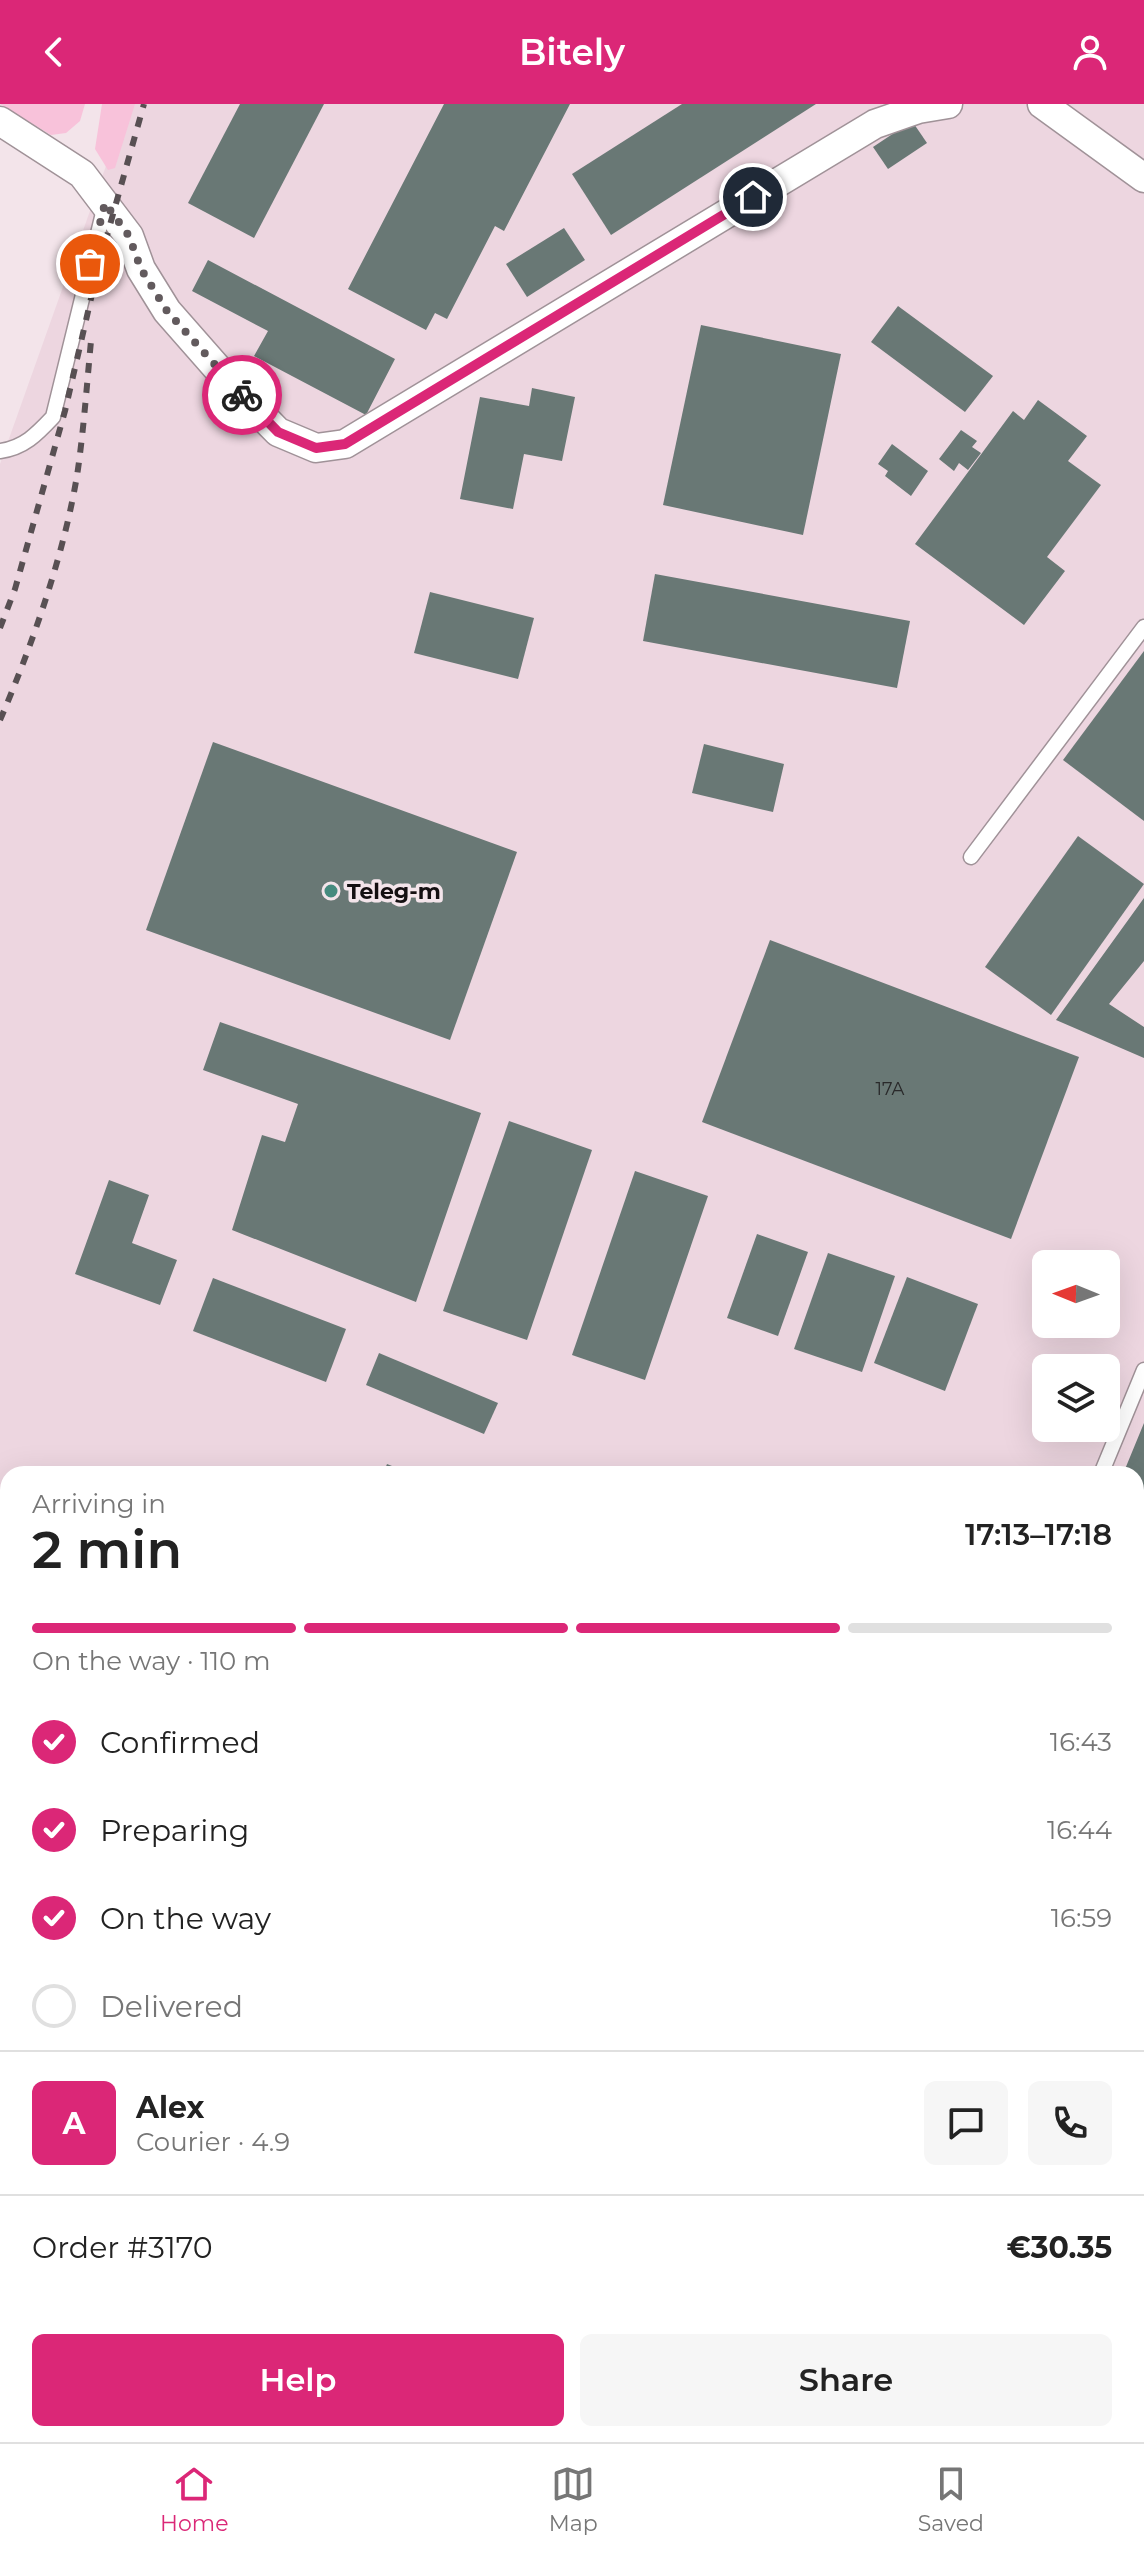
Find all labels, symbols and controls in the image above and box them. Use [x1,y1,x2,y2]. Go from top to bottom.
icon: back [32,30,76,74]
text: Bitely [519,30,625,74]
icon: person [1068,30,1112,74]
pin [719,163,787,231]
icon: home [731,175,775,219]
pin [56,230,124,298]
icon: bag [68,242,112,286]
courier [202,355,282,435]
icon: bike [220,373,264,417]
place label: Teleg-m [347,878,441,905]
marker: Teleg-m [322,882,340,900]
house number: 17A [876,1078,904,1100]
north arrow [1032,1250,1120,1338]
map controls [1032,1250,1120,1442]
button: layers [1032,1354,1120,1442]
text: Arriving in [32,1488,166,1520]
text: 17:13–17:18 [965,1516,1112,1553]
text: 2 min [32,1518,182,1581]
text: On the way · 110 m [32,1645,271,1677]
icon: check [32,1720,76,1764]
text: Confirmed [100,1724,260,1761]
text: 16:43 [1050,1726,1112,1758]
icon: check [32,1808,76,1852]
text: Preparing [100,1812,249,1849]
text: 16:44 [1047,1814,1112,1846]
icon: check [32,1896,76,1940]
text: On the way [100,1900,271,1937]
text: 16:59 [1051,1902,1112,1934]
text: Delivered [100,1988,243,2025]
button: chat [924,2081,1008,2165]
button: phone [1028,2081,1112,2165]
text: Alex [136,2089,204,2126]
text: A [63,2105,85,2142]
text: Courier · 4.9 [136,2126,290,2158]
text: Order #3170 [32,2229,213,2266]
text: €30.35 [1006,2229,1112,2266]
button: Help [32,2334,564,2426]
button: Share [580,2334,1112,2426]
tab: Home [160,2462,228,2537]
tab: Map [549,2462,598,2537]
tab: Saved [918,2462,984,2537]

